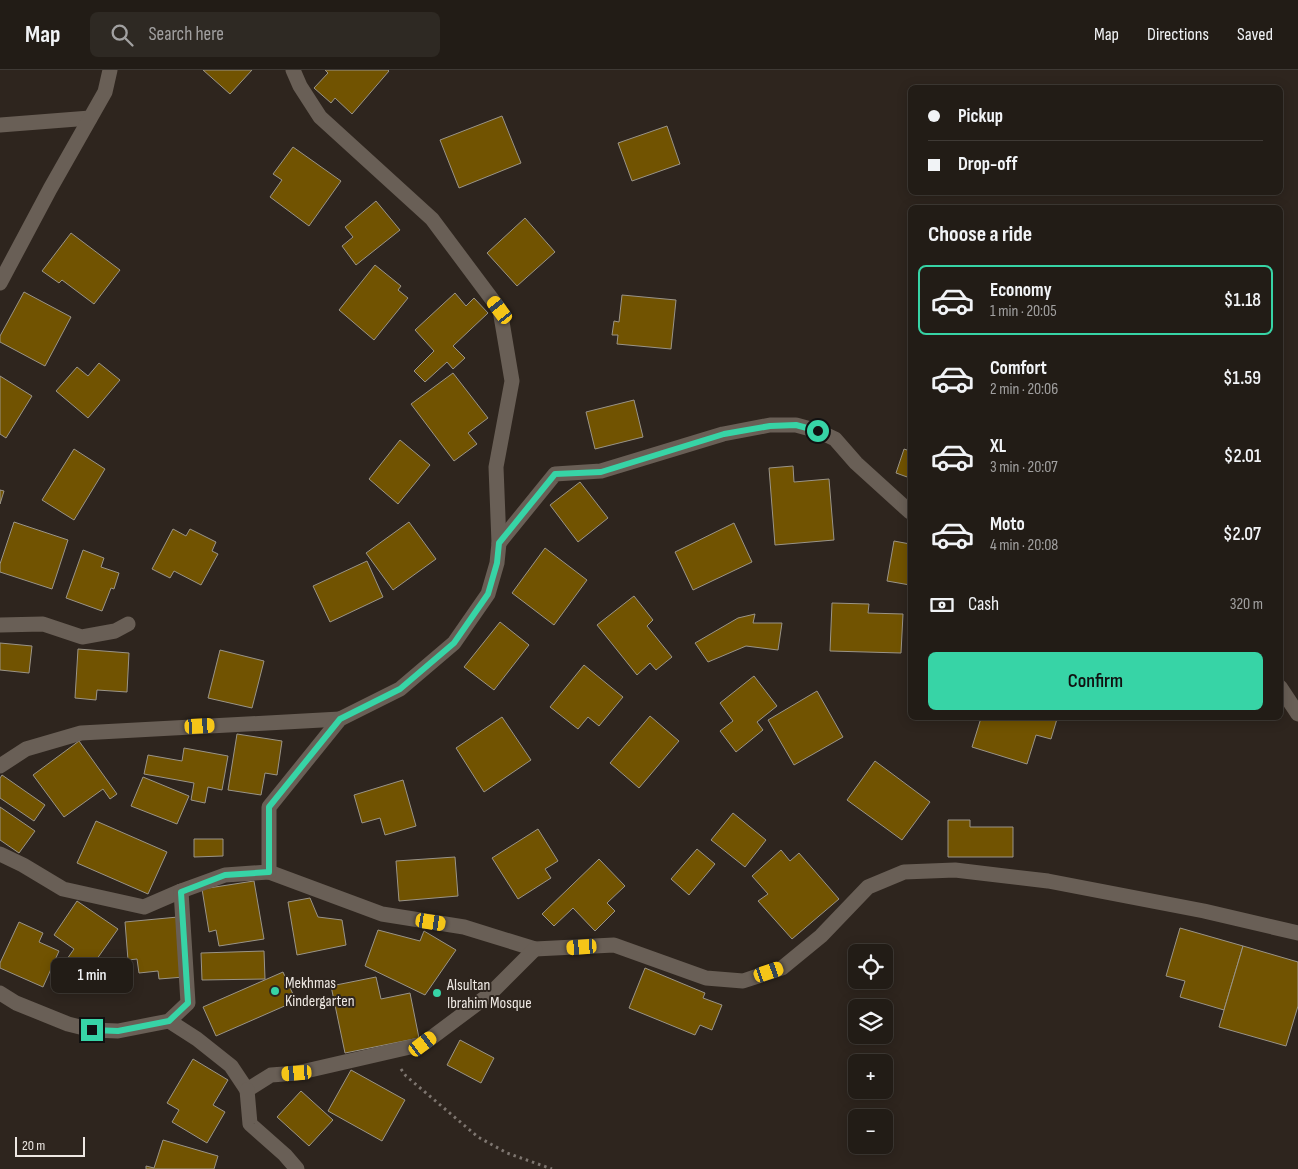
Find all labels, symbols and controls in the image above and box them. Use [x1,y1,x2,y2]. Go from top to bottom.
search box [90,12,440,57]
text: Map [25,20,60,49]
icon: search [108,21,136,49]
text: Search here [148,23,224,46]
text: Map [1094,24,1119,45]
text: Directions [1147,24,1209,45]
text: Saved [1237,24,1273,45]
text: Pickup [958,105,1003,128]
text: Drop-off [958,153,1018,176]
text: Choose a ride [928,221,1032,248]
icon: car [930,278,975,323]
text: Economy [990,279,1052,302]
text: $1.18 [1224,289,1261,312]
car [484,294,515,326]
text: 1 min · 20:05 [990,302,1057,321]
icon: car [930,356,975,401]
text: Comfort [990,357,1047,380]
text: $1.59 [1223,367,1261,390]
text: 2 min · 20:06 [990,380,1058,399]
route start [807,420,829,442]
icon: car [930,434,975,479]
text: XL [990,435,1006,458]
text: $2.01 [1224,445,1261,468]
text: 3 min · 20:07 [990,458,1058,477]
icon: car [930,512,975,557]
text: Moto [990,513,1025,536]
text: $2.07 [1223,523,1261,546]
text: 4 min · 20:08 [990,536,1058,555]
icon: cash [928,591,956,619]
text: Cash [968,593,999,616]
text: 320 m [1230,595,1263,614]
button: Confirm [928,652,1263,710]
car [184,718,215,734]
car [415,912,446,932]
car [566,938,597,956]
map controls [848,944,893,1154]
button: locate [848,944,893,989]
callout: 1 min [51,958,133,992]
car [752,960,785,984]
text: 1 min [77,966,107,985]
place label: Mekhmas Kindergarten [285,974,355,1011]
place label: Alsultan Ibrahim Mosque [446,976,532,1013]
marker: Mekhmas Kindergarten [269,985,281,997]
marker: Alsultan Ibrahim Mosque [431,987,443,999]
button: layers [848,999,893,1044]
route end [81,1019,103,1041]
car [406,1029,439,1059]
button: + [848,1054,893,1099]
car [281,1064,312,1082]
button: − [848,1109,893,1154]
scale bar [15,1134,85,1157]
text: 20 m [22,1137,45,1154]

